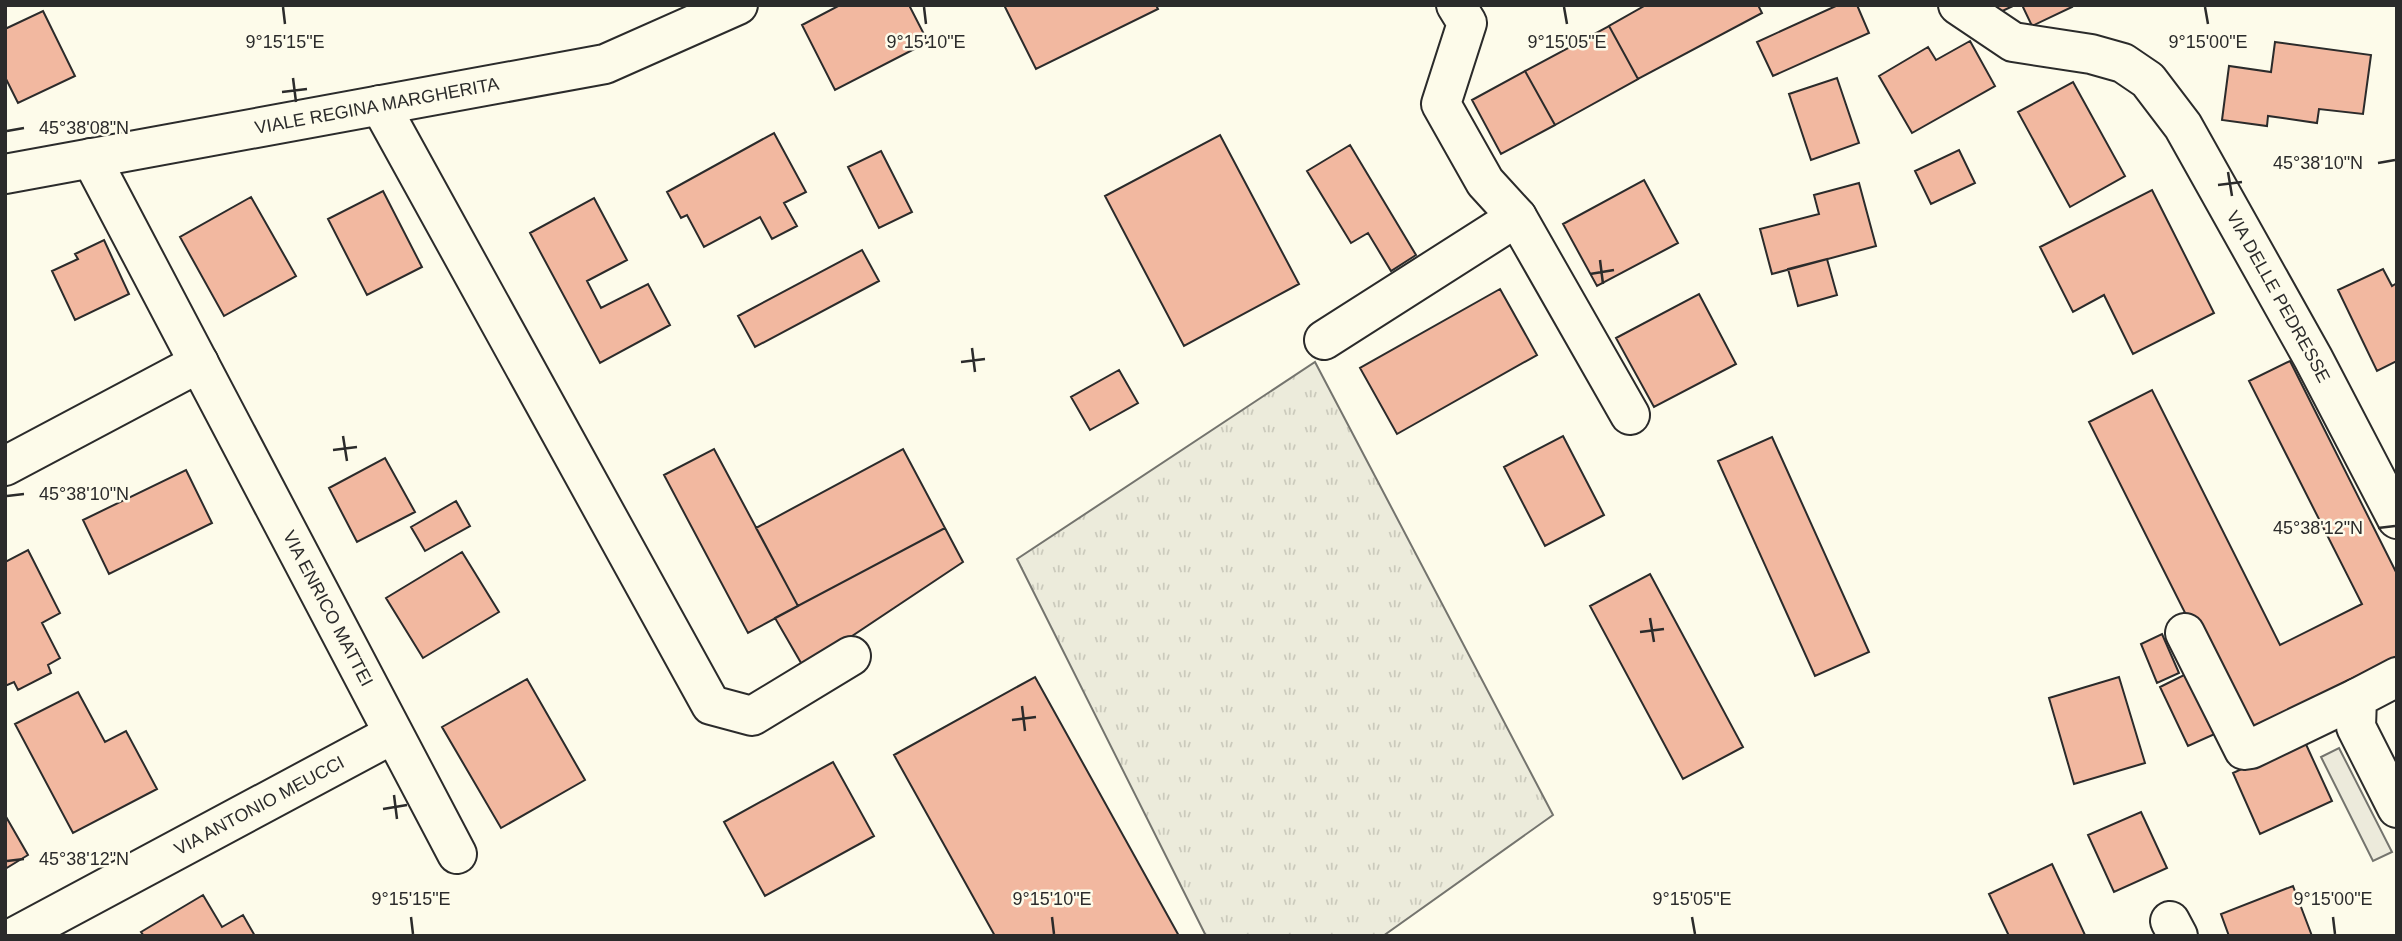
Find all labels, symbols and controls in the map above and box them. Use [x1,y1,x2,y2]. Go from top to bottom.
text: 9°15'15"E [245,32,325,52]
text: 9°15'10"E [886,32,966,52]
text: 9°15'05"E [1527,32,1607,52]
text: 9°15'00"E [2168,32,2248,52]
street label: VIALE REGINA MARGHERITA [253,74,501,138]
text: 45°38'08"N [39,118,129,138]
text: 45°38'10"N [2273,153,2363,173]
street label: VIA DELLE PEDRESSE [2223,207,2334,386]
text: 45°38'10"N [39,484,129,504]
text: 45°38'12"N [2273,518,2363,538]
street label: VIA ENRICO MATTEI [279,527,377,690]
street label: VIA ANTONIO MEUCCI [171,752,348,859]
text: 45°38'12"N [39,849,129,869]
text: 9°15'15"E [371,889,451,909]
text: 9°15'10"E [1012,889,1092,909]
text: 9°15'05"E [1652,889,1732,909]
text: 9°15'00"E [2293,889,2373,909]

